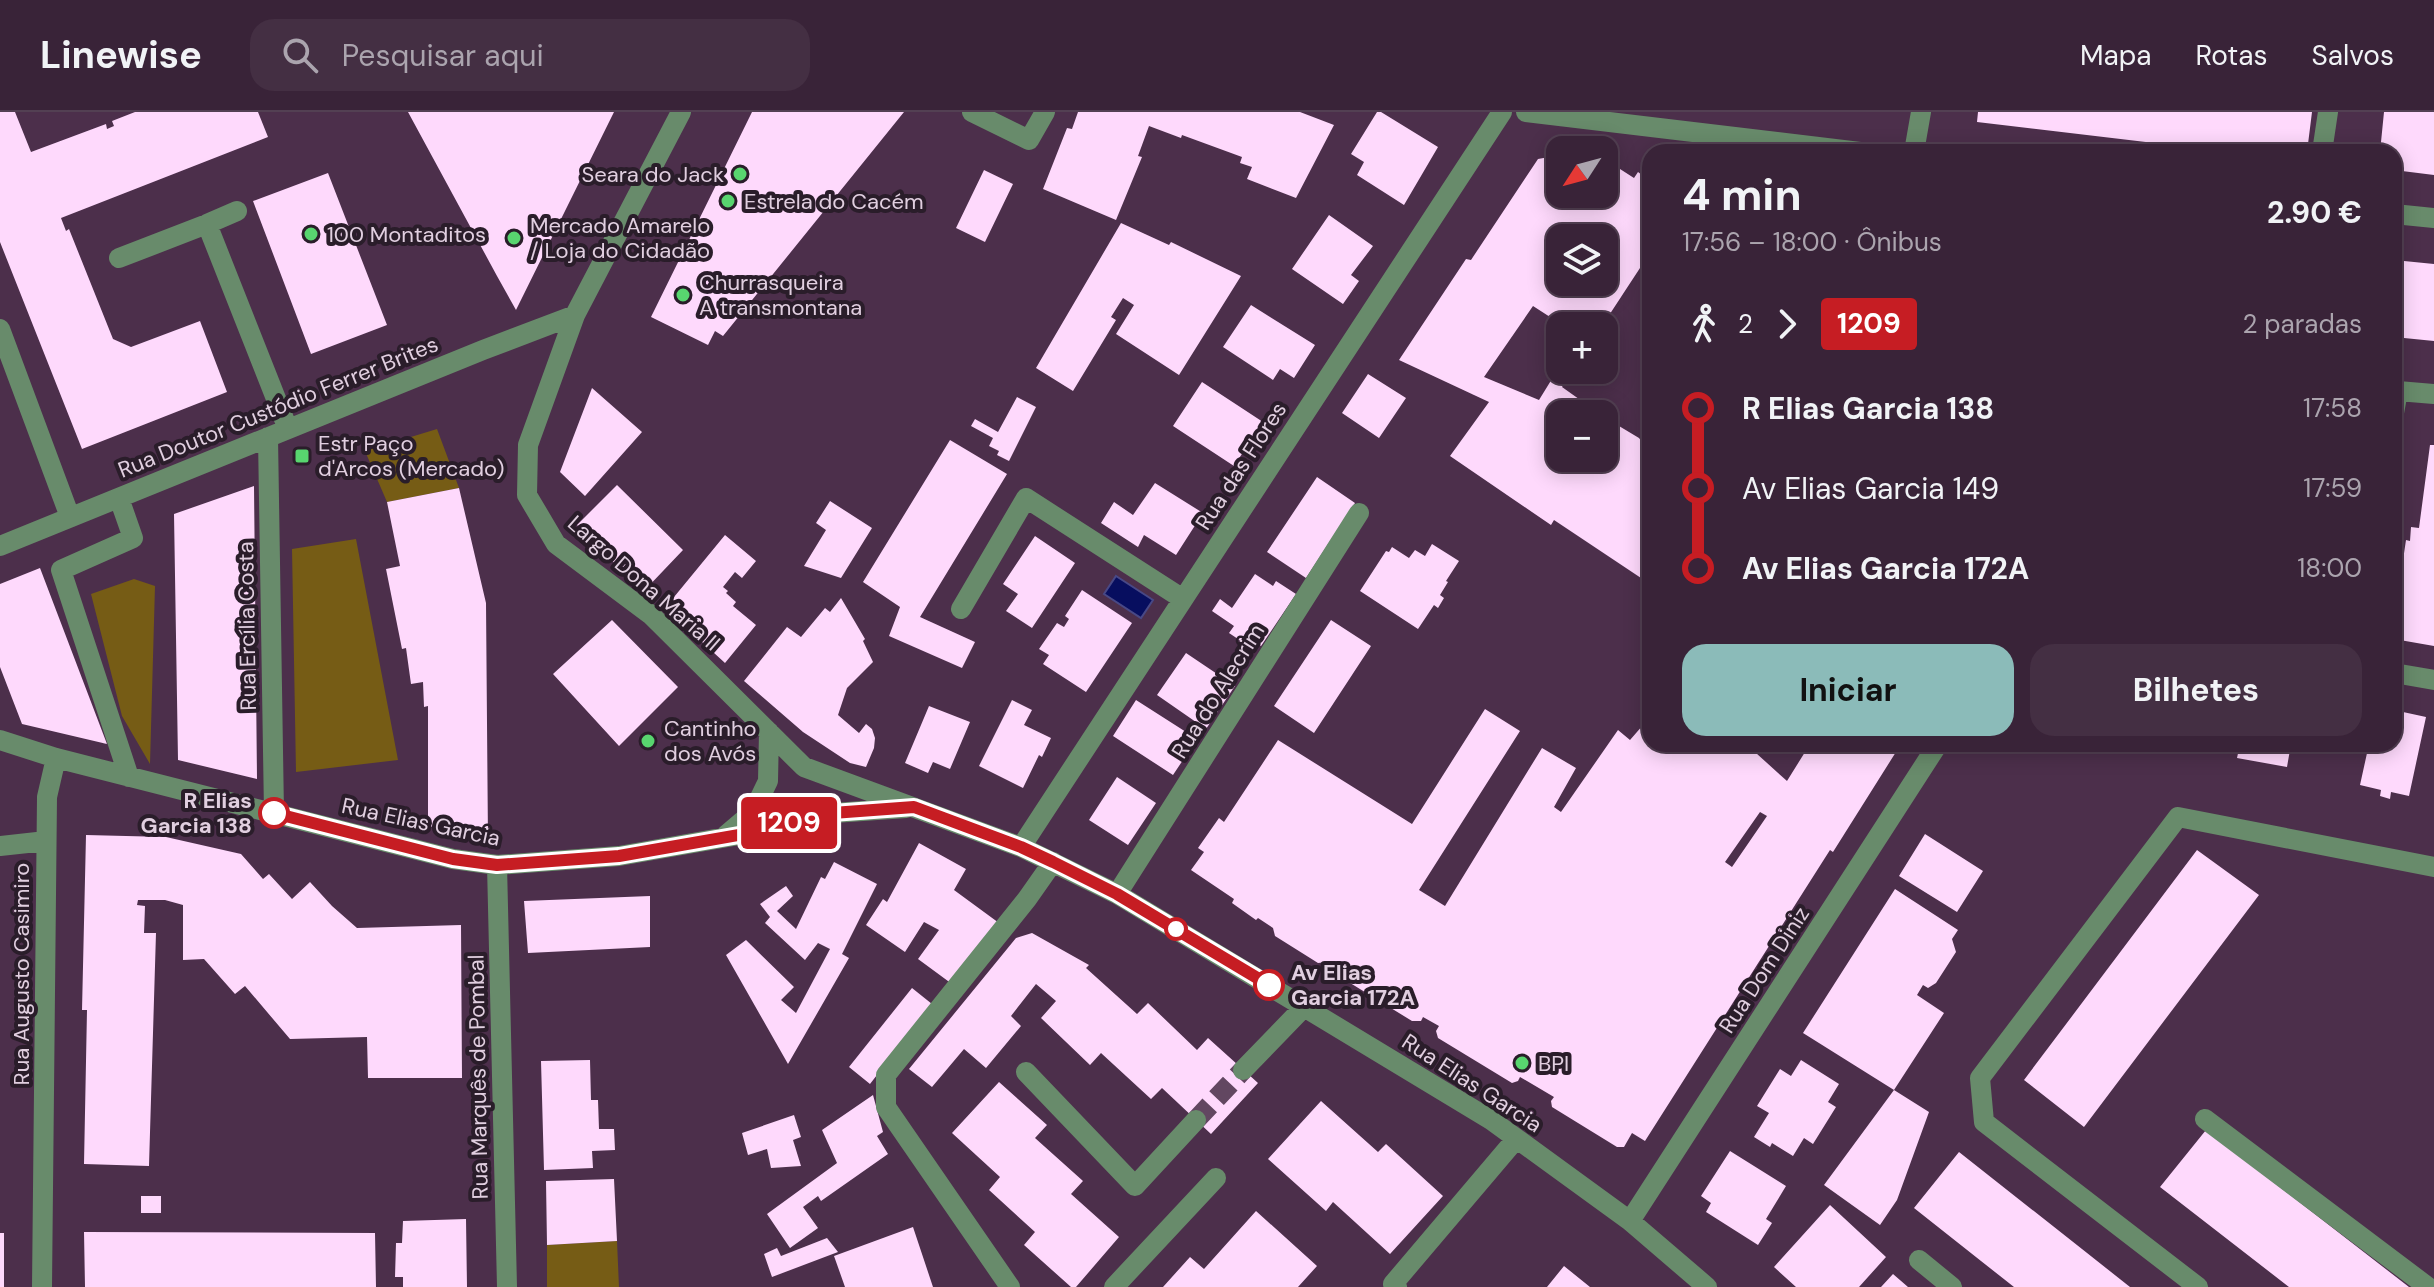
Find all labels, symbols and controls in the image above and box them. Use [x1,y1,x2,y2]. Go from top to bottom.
search box [250,19,810,91]
text: Linewise [40,30,202,80]
icon: search [278,33,322,77]
text: Pesquisar aqui [342,36,544,75]
text: Mapa [2080,37,2151,74]
text: Rotas [2195,37,2268,74]
text: Salvos [2312,37,2394,74]
north arrow [1546,136,1618,208]
map controls [1546,136,1618,472]
place label: Seara do Jack [581,160,724,189]
marker: Seara do Jack [731,165,749,183]
text: 4 min [1682,166,1802,224]
place label: Estrela do Cacém [744,187,924,216]
marker: Estrela do Cacém [719,192,737,210]
text: 2.90 € [2267,193,2362,232]
place label: Mercado Amarelo / Loja do Cidadão [530,211,710,265]
place label: 100 Montaditos [327,220,486,249]
button: layers [1546,224,1618,296]
marker: 100 Montaditos [302,225,320,243]
text: 17:56 – 18:00 · Ônibus [1682,225,1942,259]
marker: Mercado Amarelo / Loja do Cidadão [505,229,523,247]
place label: Churrasqueira A transmontana [699,268,862,322]
marker: Churrasqueira A transmontana [674,286,692,304]
icon: walk [1682,302,1726,346]
icon: forward [1765,302,1809,346]
text: 1209 [1837,305,1901,342]
text: 2 [1738,307,1753,341]
text: 2 paradas [2242,307,2362,341]
button: + [1546,312,1618,384]
street label: Rua Doutor Custódio Ferrer Brites [114,329,442,485]
text: R Elias Garcia 138 [1742,389,1994,428]
text: 17:58 [2303,391,2362,425]
street label: Rua das Flores [1189,396,1293,536]
button: − [1546,400,1618,472]
place label: Estr Paço d'Arcos (Mercado) [318,429,504,483]
marker: Estr Paço d'Arcos (Mercado) [293,447,311,465]
text: Av Elias Garcia 149 [1742,469,1999,508]
text: 17:59 [2303,471,2362,505]
street label: Largo Dona Maria II [562,509,726,657]
street label: Rua Ercília Costa [231,541,263,711]
text: Av Elias Garcia 172A [1742,549,2029,588]
text: 18:00 [2297,551,2362,585]
street label: Rua do Alecrim [1165,618,1271,764]
button: Iniciar [1682,644,2014,736]
button: Bilhetes [2030,644,2362,736]
place label: Cantinho dos Avós [664,714,757,768]
marker: Cantinho dos Avós [639,732,657,750]
place label: R Elias Garcia 138 [141,786,252,840]
street label: Rua Elias Garcia [339,791,503,853]
line badge: 1209 [733,797,845,849]
marker: R Elias Garcia 138 [259,798,289,828]
text: 1209 [757,804,821,841]
street label: Rua Augusto Casimiro [7,863,36,1085]
street label: Rua Dom Diniz [1712,901,1816,1039]
unlabelled marker [1165,918,1187,940]
street label: Rua Marquês de Pombal [461,954,495,1200]
place label: Av Elias Garcia 172A [1291,958,1416,1012]
marker: Av Elias Garcia 172A [1254,970,1284,1000]
street label: Rua Elias Garcia [1397,1027,1547,1139]
place label: BPI [1538,1049,1569,1078]
marker: BPI [1513,1054,1531,1072]

